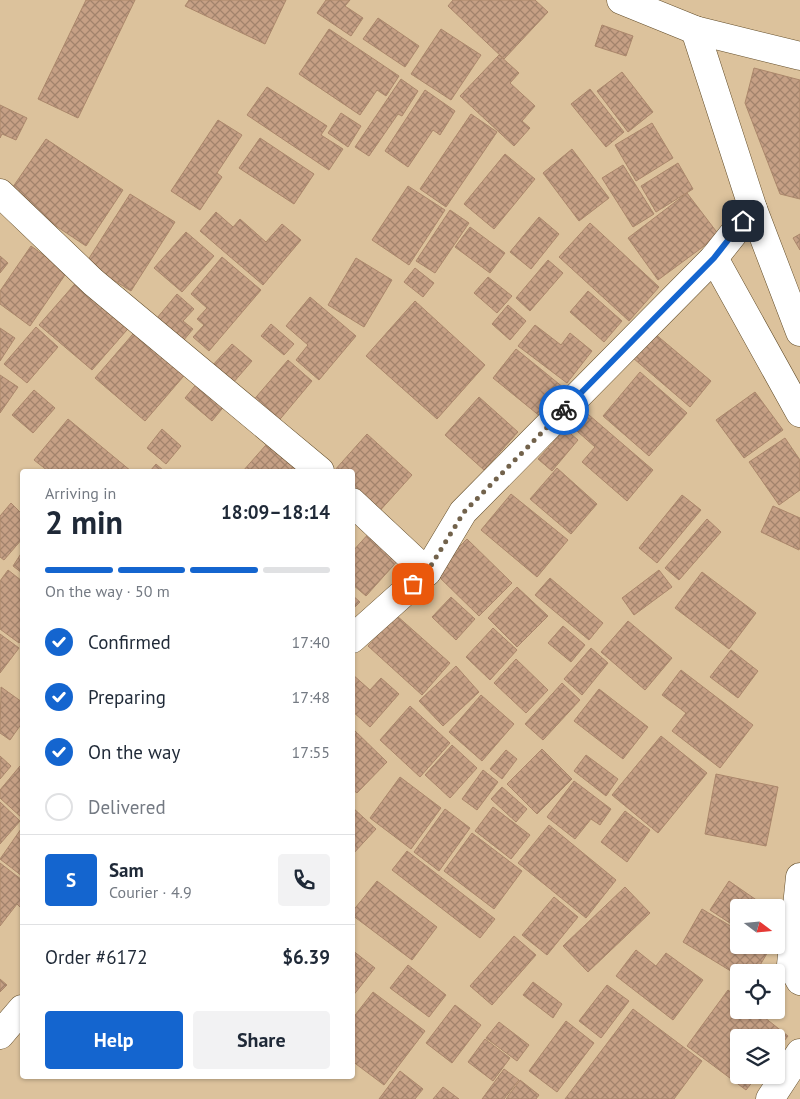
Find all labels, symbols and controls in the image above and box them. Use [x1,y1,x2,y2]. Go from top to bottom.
pin [722,200,764,242]
icon: home [729,207,757,235]
courier [539,385,589,435]
icon: bike [550,396,578,424]
text: Arriving in [45,483,116,503]
text: 18:09–18:14 [221,500,330,524]
text: 2 min [45,501,123,543]
pin [392,563,434,605]
icon: bag [399,570,427,598]
text: On the way · 50 m [45,581,170,601]
icon: check [45,628,73,656]
text: Confirmed [88,630,171,654]
text: 17:40 [292,632,330,652]
icon: check [45,683,73,711]
text: Preparing [88,685,166,709]
text: 17:48 [292,687,330,707]
icon: check [45,738,73,766]
text: On the way [88,740,180,764]
text: 17:55 [292,742,330,762]
text: Delivered [88,795,166,819]
button: phone [278,854,330,906]
text: Sam [109,858,144,882]
text: S [66,868,76,892]
text: Courier · 4.9 [109,882,192,902]
north arrow [730,899,785,954]
map controls [730,899,785,1084]
text: Order #6172 [45,945,148,969]
text: $6.39 [282,945,330,969]
button: locate [730,964,785,1019]
button: Help [45,1011,183,1069]
button: Share [193,1011,330,1069]
button: layers [730,1029,785,1084]

